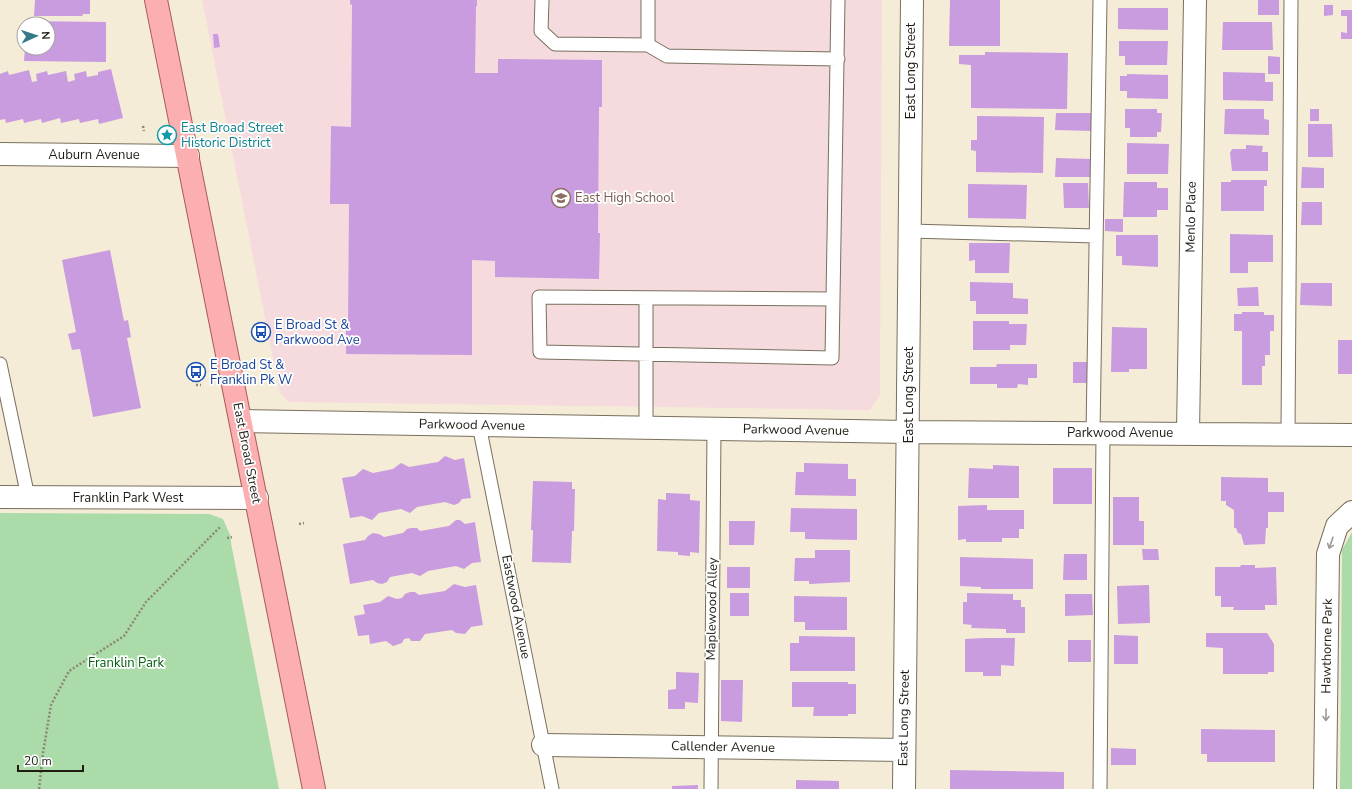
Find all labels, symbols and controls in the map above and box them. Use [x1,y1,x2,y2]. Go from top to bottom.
north arrow [16,16,56,56]
street label: East Long Street [902,22,920,119]
text: N [38,31,53,40]
place label: East Broad Street Historic District [181,119,284,152]
place icon: East Broad Street Historic District [156,124,178,146]
street label: Auburn Avenue [48,146,140,164]
street label: Menlo Place [1181,181,1201,253]
school or university icon: East High School [550,187,572,209]
place label: East High School [575,189,675,207]
place label: E Broad St & Parkwood Ave [275,316,360,349]
bus stop icon: E Broad St & Parkwood Ave [250,321,272,343]
street label: East Long Street [900,346,918,443]
place label: E Broad St & Franklin Pk W [210,356,292,389]
bus stop icon: E Broad St & Franklin Pk W [185,361,207,383]
street label: East Broad Street [228,401,266,505]
street label: Parkwood Avenue [419,415,525,435]
street label: Parkwood Avenue [743,420,849,440]
street label: Parkwood Avenue [1067,424,1173,442]
street label: Franklin Park West [73,489,184,507]
one-way arrow [1327,537,1334,550]
street label: Eastwood Avenue [497,553,535,661]
street label: Maplewood Alley [702,557,722,661]
street label: Hawthorne Park [1317,598,1337,694]
park label: Franklin Park [88,654,164,672]
street label: East Long Street [894,669,914,766]
one-way arrow [1322,708,1330,721]
street label: Callender Avenue [671,737,775,757]
scale bar [18,747,83,773]
text: 20 m [24,753,52,769]

